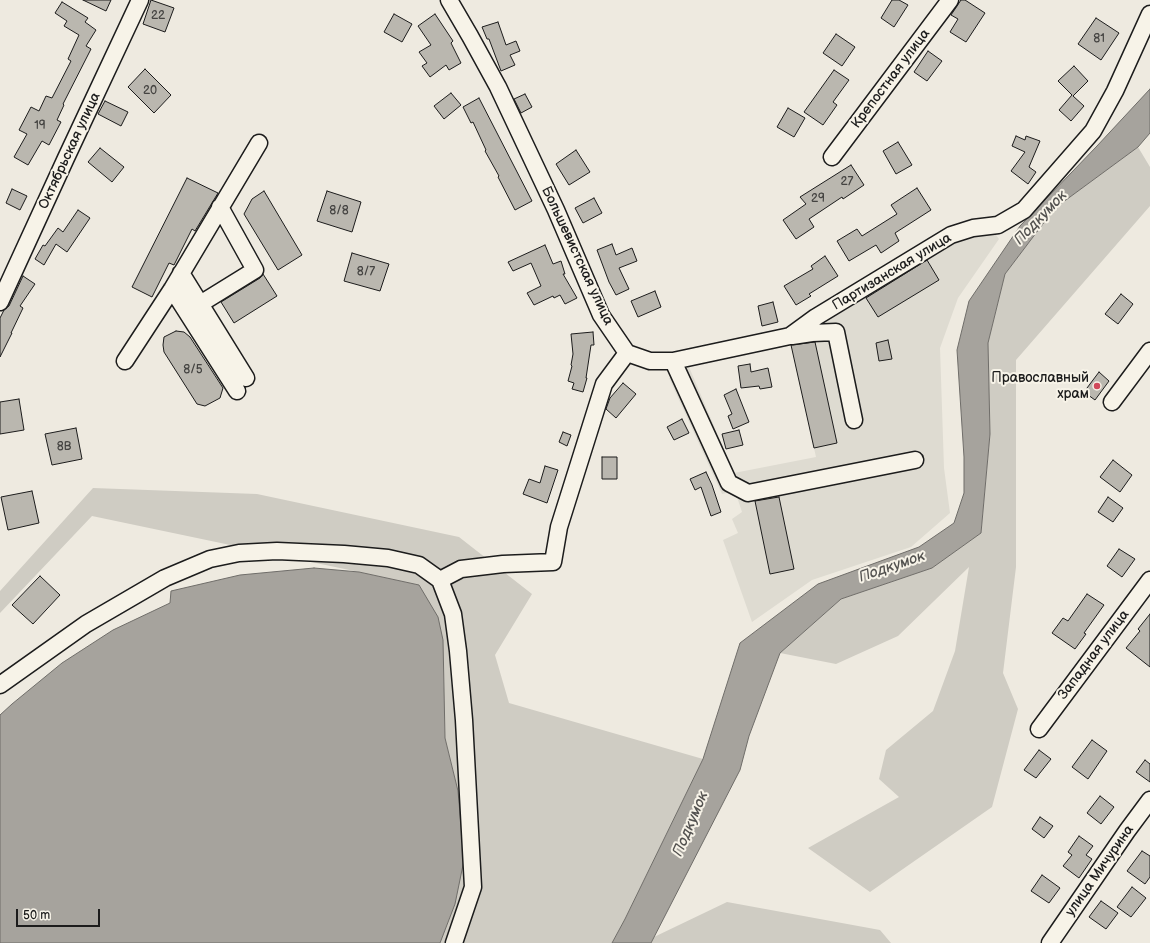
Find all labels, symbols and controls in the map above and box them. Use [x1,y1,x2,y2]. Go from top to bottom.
house number: 22 [151,9,165,23]
street label: Крепостная улица [848,26,934,132]
house number: 81 [1093,32,1105,46]
house number: 20 [143,84,157,98]
street label: Октябрьская улица [36,90,104,212]
house number: 19 [34,119,46,133]
house number: 27 [841,175,853,189]
street label: Большевистская улица [537,184,617,328]
water label: Подкумок [1011,187,1071,249]
house number: 29 [811,192,825,206]
house number: 8/8 [329,204,349,218]
street label: Партизанская улица [829,230,955,314]
house number: 8/7 [357,265,375,279]
house number: 8/5 [183,363,203,377]
place label: Православный храм [991,370,1089,402]
marker: Православный храм [1092,381,1102,391]
house number: 8В [57,440,71,454]
water label: Подкумок [857,547,927,587]
street label: Западная улица [1055,607,1133,703]
water label: Подкумок [669,789,713,859]
street label: улица Мичурина [1062,822,1138,920]
scale bar [18,901,102,927]
text: 50 m [23,908,50,923]

